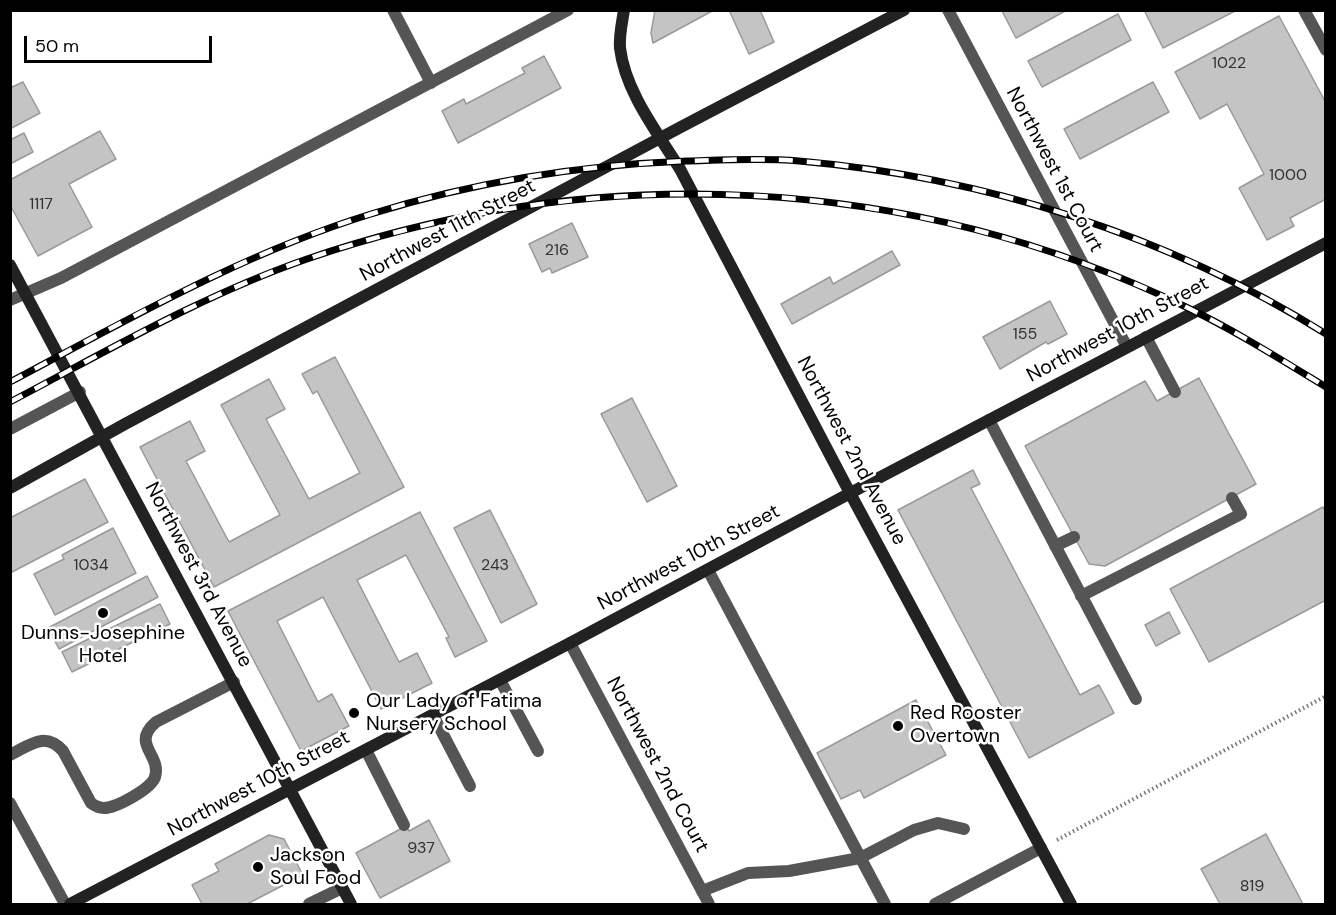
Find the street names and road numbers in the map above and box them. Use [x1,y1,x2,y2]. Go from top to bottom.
street label: Northwest 1st Court [1000,83,1108,257]
street label: Northwest 11th Street [356,175,540,287]
street label: Northwest 10th Street [1023,272,1213,388]
street label: Northwest 2nd Avenue [791,353,911,549]
street label: Northwest 3rd Avenue [139,478,257,672]
street label: Northwest 10th Street [594,500,784,616]
street label: Northwest 2nd Court [601,673,713,857]
street label: Northwest 10th Street [164,726,354,842]

